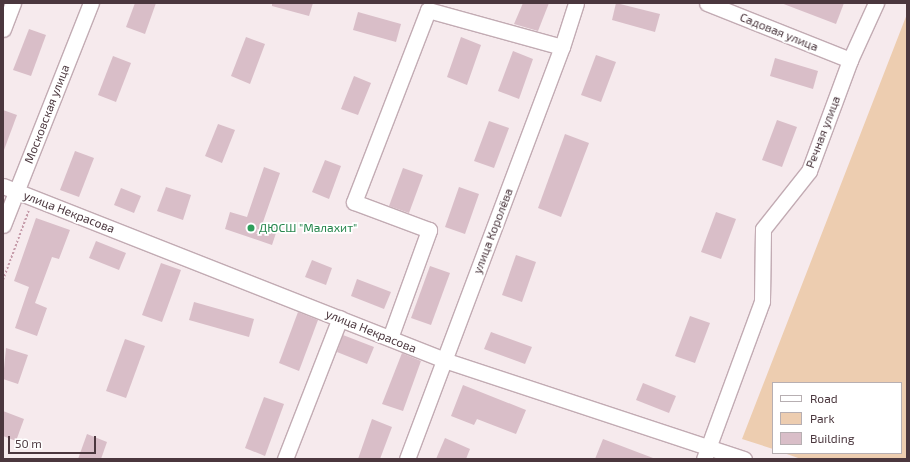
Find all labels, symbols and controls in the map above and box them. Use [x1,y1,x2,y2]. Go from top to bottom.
street label: Садовая улица [738,10,820,54]
street label: Московская улица [21,62,73,166]
street label: Речная улица [803,94,843,170]
street label: улица Королёва [470,186,516,276]
street label: улица Некрасова [21,188,117,236]
place label: ДЮСШ "Малахит" [259,221,357,235]
marker: ДЮСШ "Малахит" [246,223,256,233]
street label: улица Некрасова [323,306,419,356]
legend [772,382,902,454]
text: Road [810,391,838,405]
text: Park [810,411,835,425]
scale bar [10,428,98,454]
text: Building [810,431,854,445]
text: 50 m [15,436,42,450]

